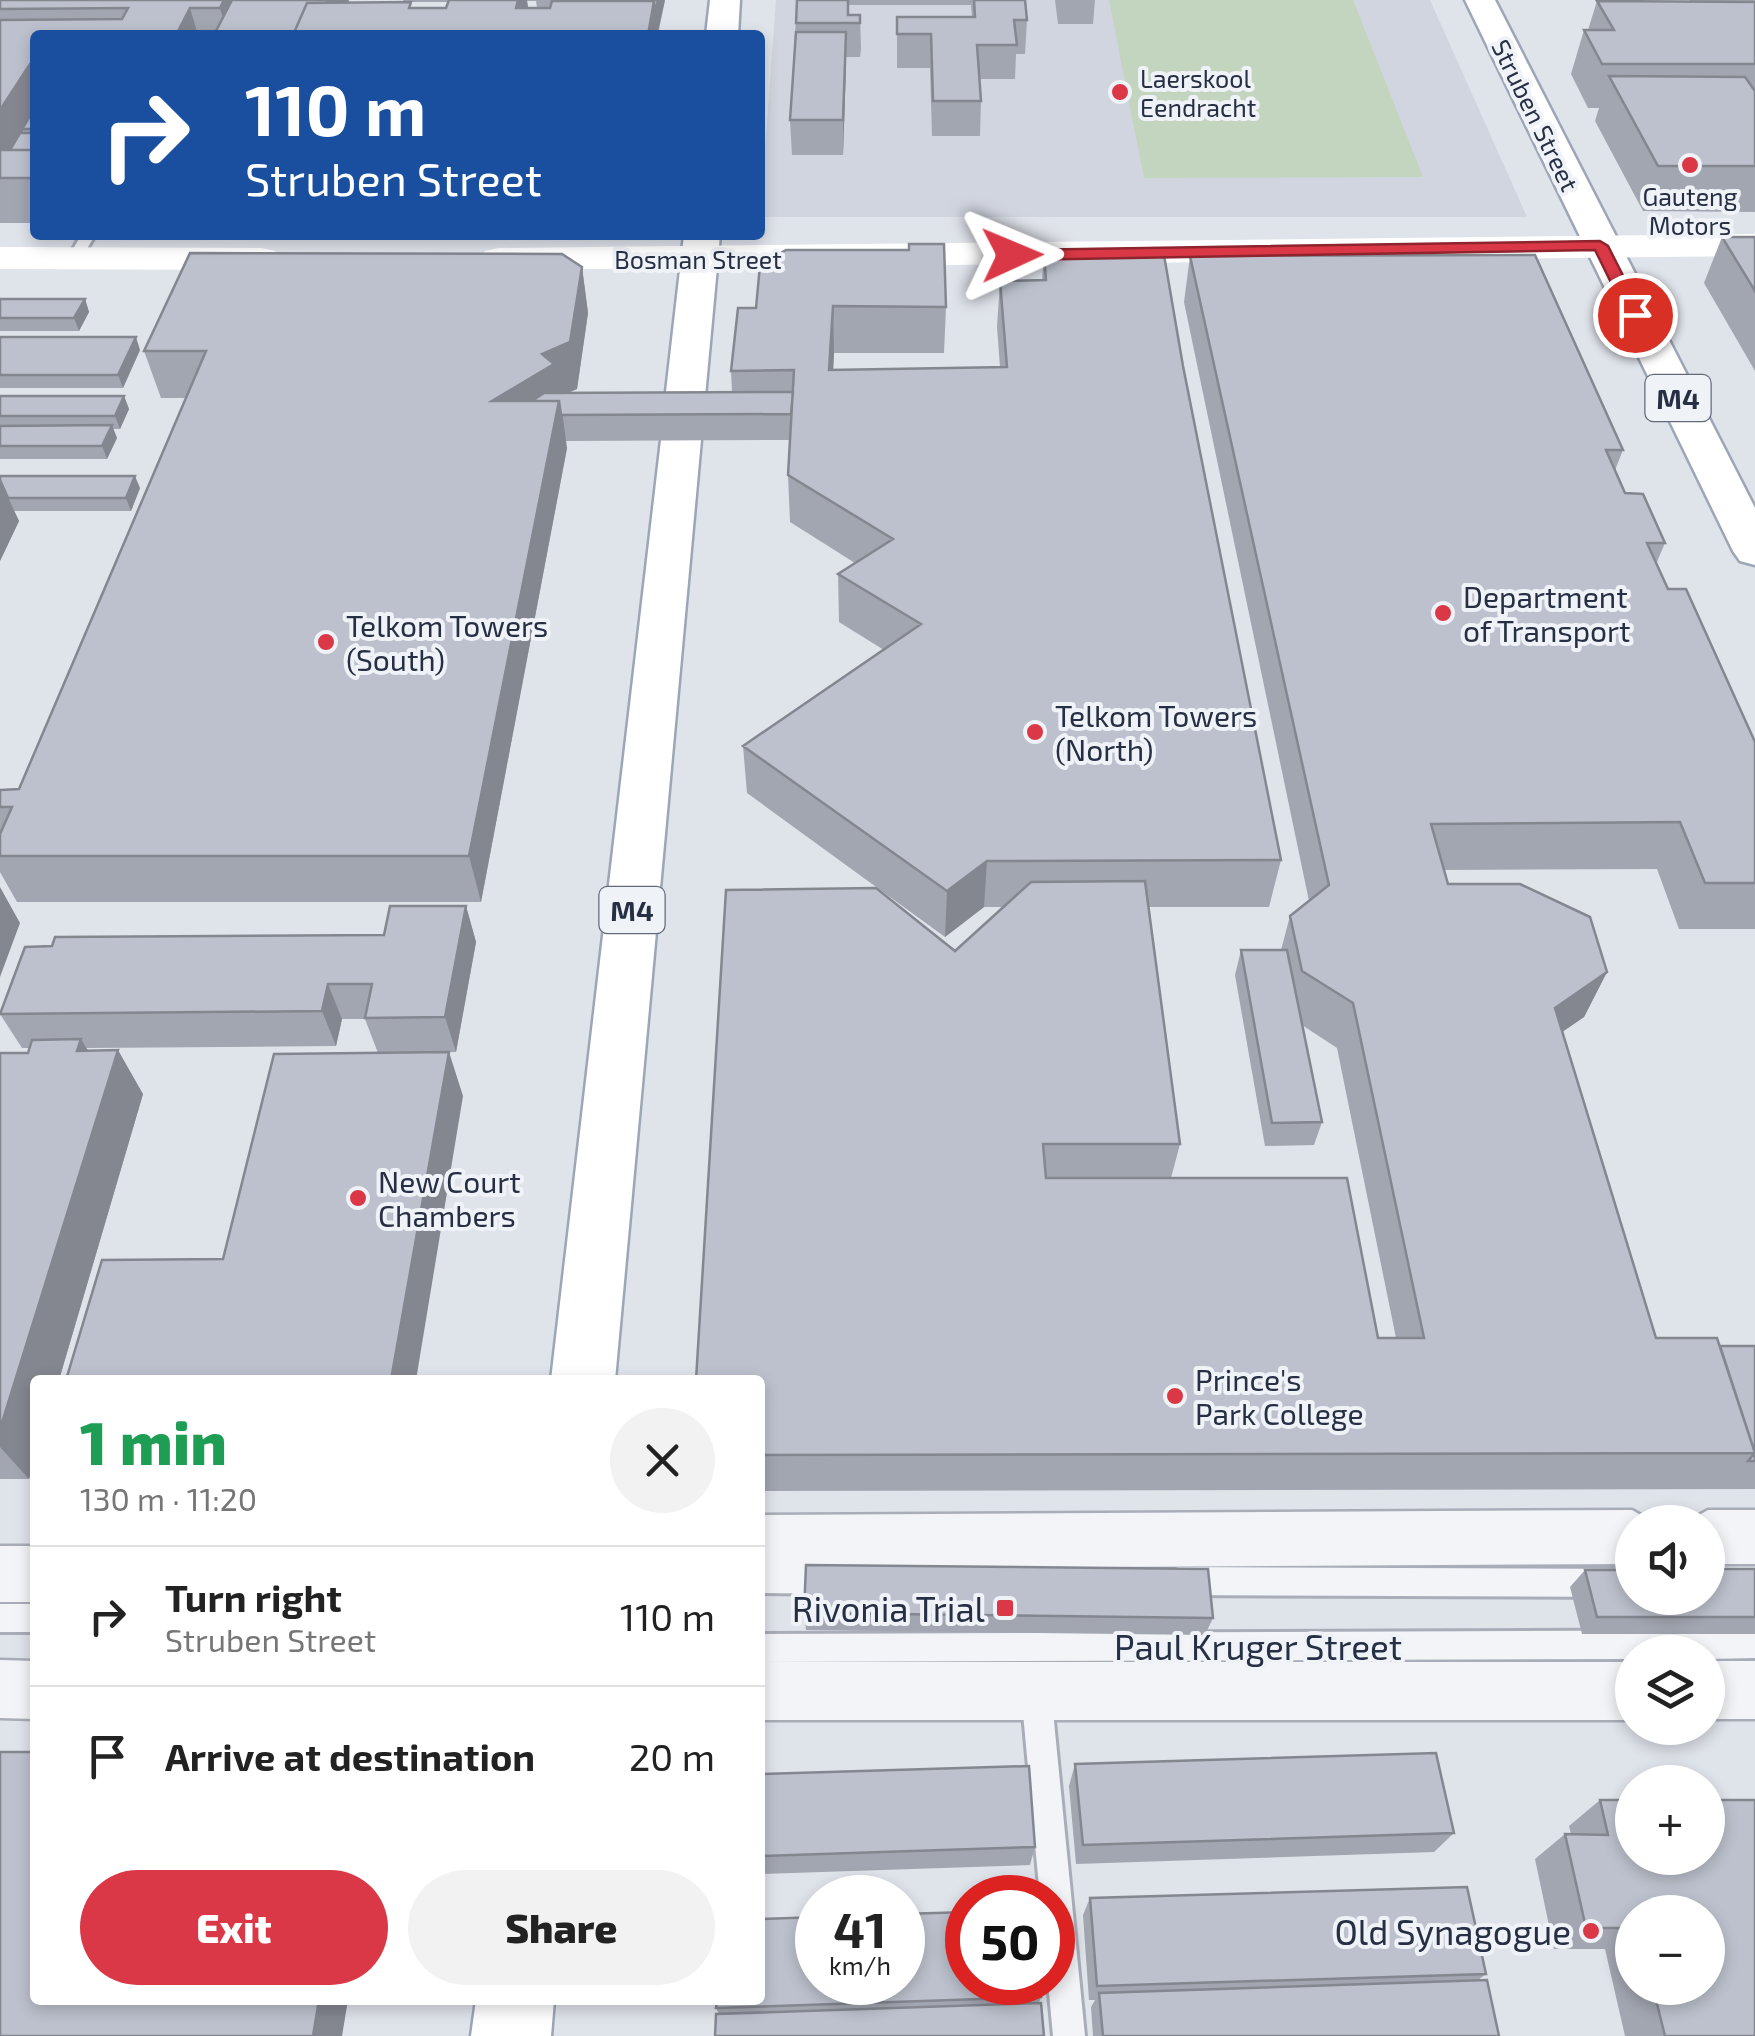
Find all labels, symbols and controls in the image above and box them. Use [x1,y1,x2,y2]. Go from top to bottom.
street label: Struben Street [1486,34,1586,196]
place label: Laerskool Eendracht [1140,63,1256,122]
text: 110 m [245,66,426,150]
icon: right [80,70,210,200]
marker: Laerskool Eendracht [1109,81,1131,103]
text: Struben Street [245,151,542,205]
marker: Gauteng Motors [1679,154,1701,176]
place label: Gauteng Motors [1642,181,1738,240]
position arrow [960,203,1064,307]
street label: Bosman Street [614,244,782,274]
pin [1593,273,1678,358]
icon: arrive [1608,288,1663,343]
road number: M4 [1646,375,1710,421]
place label: Department of Transport [1463,578,1631,648]
marker: Department of Transport [1432,602,1454,624]
place label: Telkom Towers (South) [346,607,548,677]
marker: Telkom Towers (South) [315,631,337,653]
place label: Telkom Towers (North) [1055,697,1257,767]
marker: Telkom Towers (North) [1024,721,1046,743]
road number: M4 [600,887,664,933]
place label: New Court Chambers [378,1163,521,1233]
marker: New Court Chambers [347,1187,369,1209]
place label: Prince's Park College [1195,1361,1364,1431]
marker: Prince's Park College [1164,1385,1186,1407]
text: 1 min [80,1405,227,1477]
button: close [610,1408,715,1513]
text: 130 m · 11:20 [80,1479,257,1517]
map controls [1615,1505,1725,2005]
button: sound [1615,1505,1725,1615]
text: Turn right [165,1574,342,1620]
place label: Rivonia Trial [792,1587,986,1629]
icon: right [80,1589,135,1644]
text: 110 m [620,1593,715,1639]
marker: Rivonia Trial [994,1597,1016,1619]
text: Struben Street [165,1620,376,1658]
street label: Paul Kruger Street [1114,1625,1402,1667]
button: layers [1615,1635,1725,1745]
icon: arrive [80,1729,135,1784]
text: Arrive at destination [165,1733,535,1779]
text: 20 m [629,1733,715,1779]
button: + [1615,1765,1725,1875]
button: Exit [80,1870,388,1985]
button: Share [408,1870,715,1985]
speed limit sign: 50 [945,1875,1075,2005]
button: − [1615,1895,1725,2005]
text: 41 [833,1898,887,1958]
place label: Old Synagogue [1334,1910,1571,1952]
marker: Old Synagogue [1580,1920,1602,1942]
text: km/h [829,1950,891,1980]

